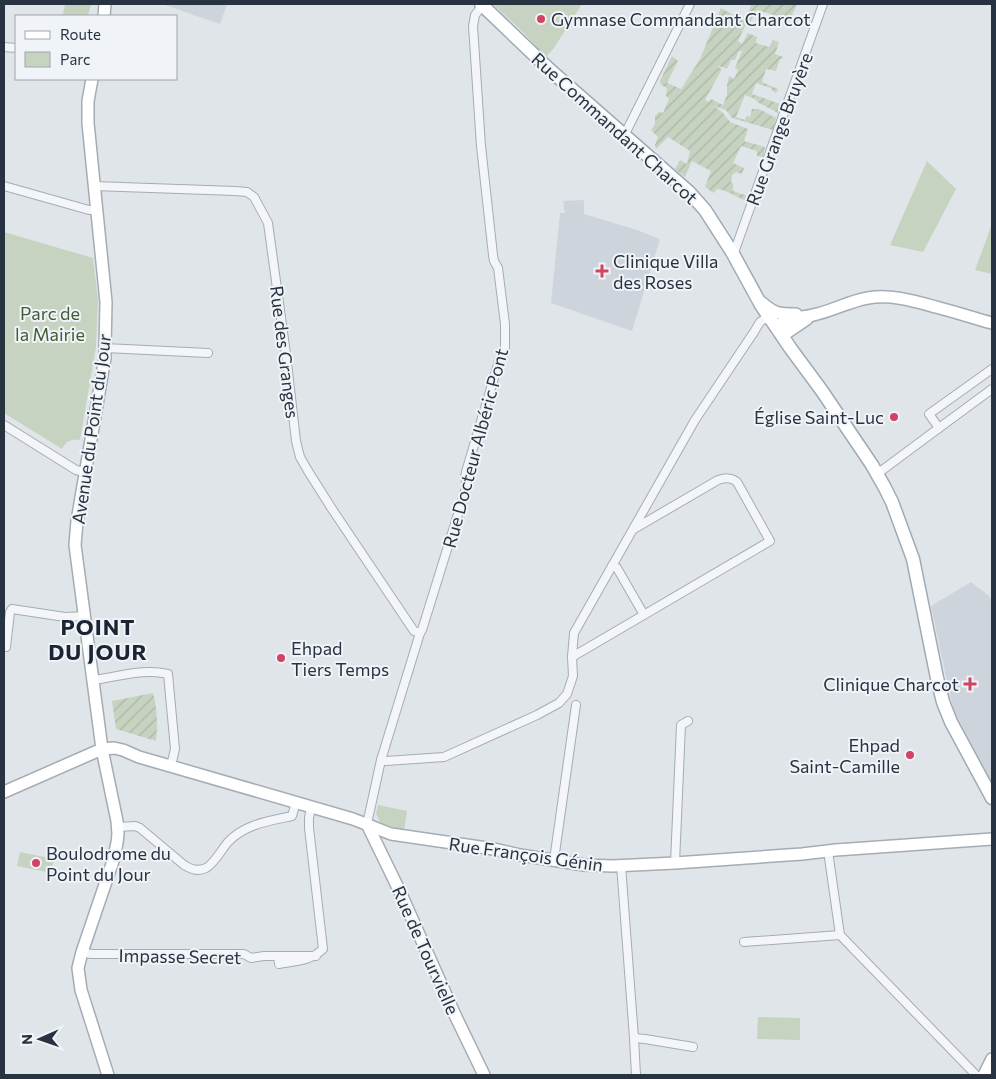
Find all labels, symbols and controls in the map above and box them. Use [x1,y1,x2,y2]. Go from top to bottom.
place label: Gymnase Commandant Charcot [551,8,811,30]
marker: Gymnase Commandant Charcot [535,13,547,25]
legend [15,15,178,80]
text: Route [60,25,101,43]
street label: Rue Commandant Charcot [527,48,703,208]
text: Parc [60,50,90,68]
street label: Rue Grange Bruyère [741,50,817,208]
place label: Clinique Villa des Roses [613,250,719,293]
marker: Clinique Villa des Roses [595,264,609,278]
street label: Rue des Granges [266,284,304,420]
park label: Parc de la Mairie [15,302,85,345]
street label: Avenue du Point du Jour [67,332,115,526]
street label: Rue Docteur Albéric Pont [438,346,512,550]
place label: Église Saint-Luc [754,406,884,428]
marker: Église Saint-Luc [888,411,900,423]
district label: POINT DU JOUR [48,613,148,665]
place label: Ehpad Tiers Temps [291,637,389,680]
marker: Ehpad Tiers Temps [275,652,287,664]
place label: Clinique Charcot [823,673,959,695]
marker: Clinique Charcot [963,677,977,691]
place label: Ehpad Saint-Camille [789,734,900,777]
marker: Ehpad Saint-Camille [904,749,916,761]
street label: Rue François Génin [447,832,605,876]
place label: Boulodrome du Point du Jour [46,842,171,885]
marker: Boulodrome du Point du Jour [30,857,42,869]
street label: Rue de Tourvielle [388,882,464,1018]
street label: Impasse Secret [118,944,242,968]
north arrow [15,1014,65,1064]
text: N [18,1034,35,1045]

